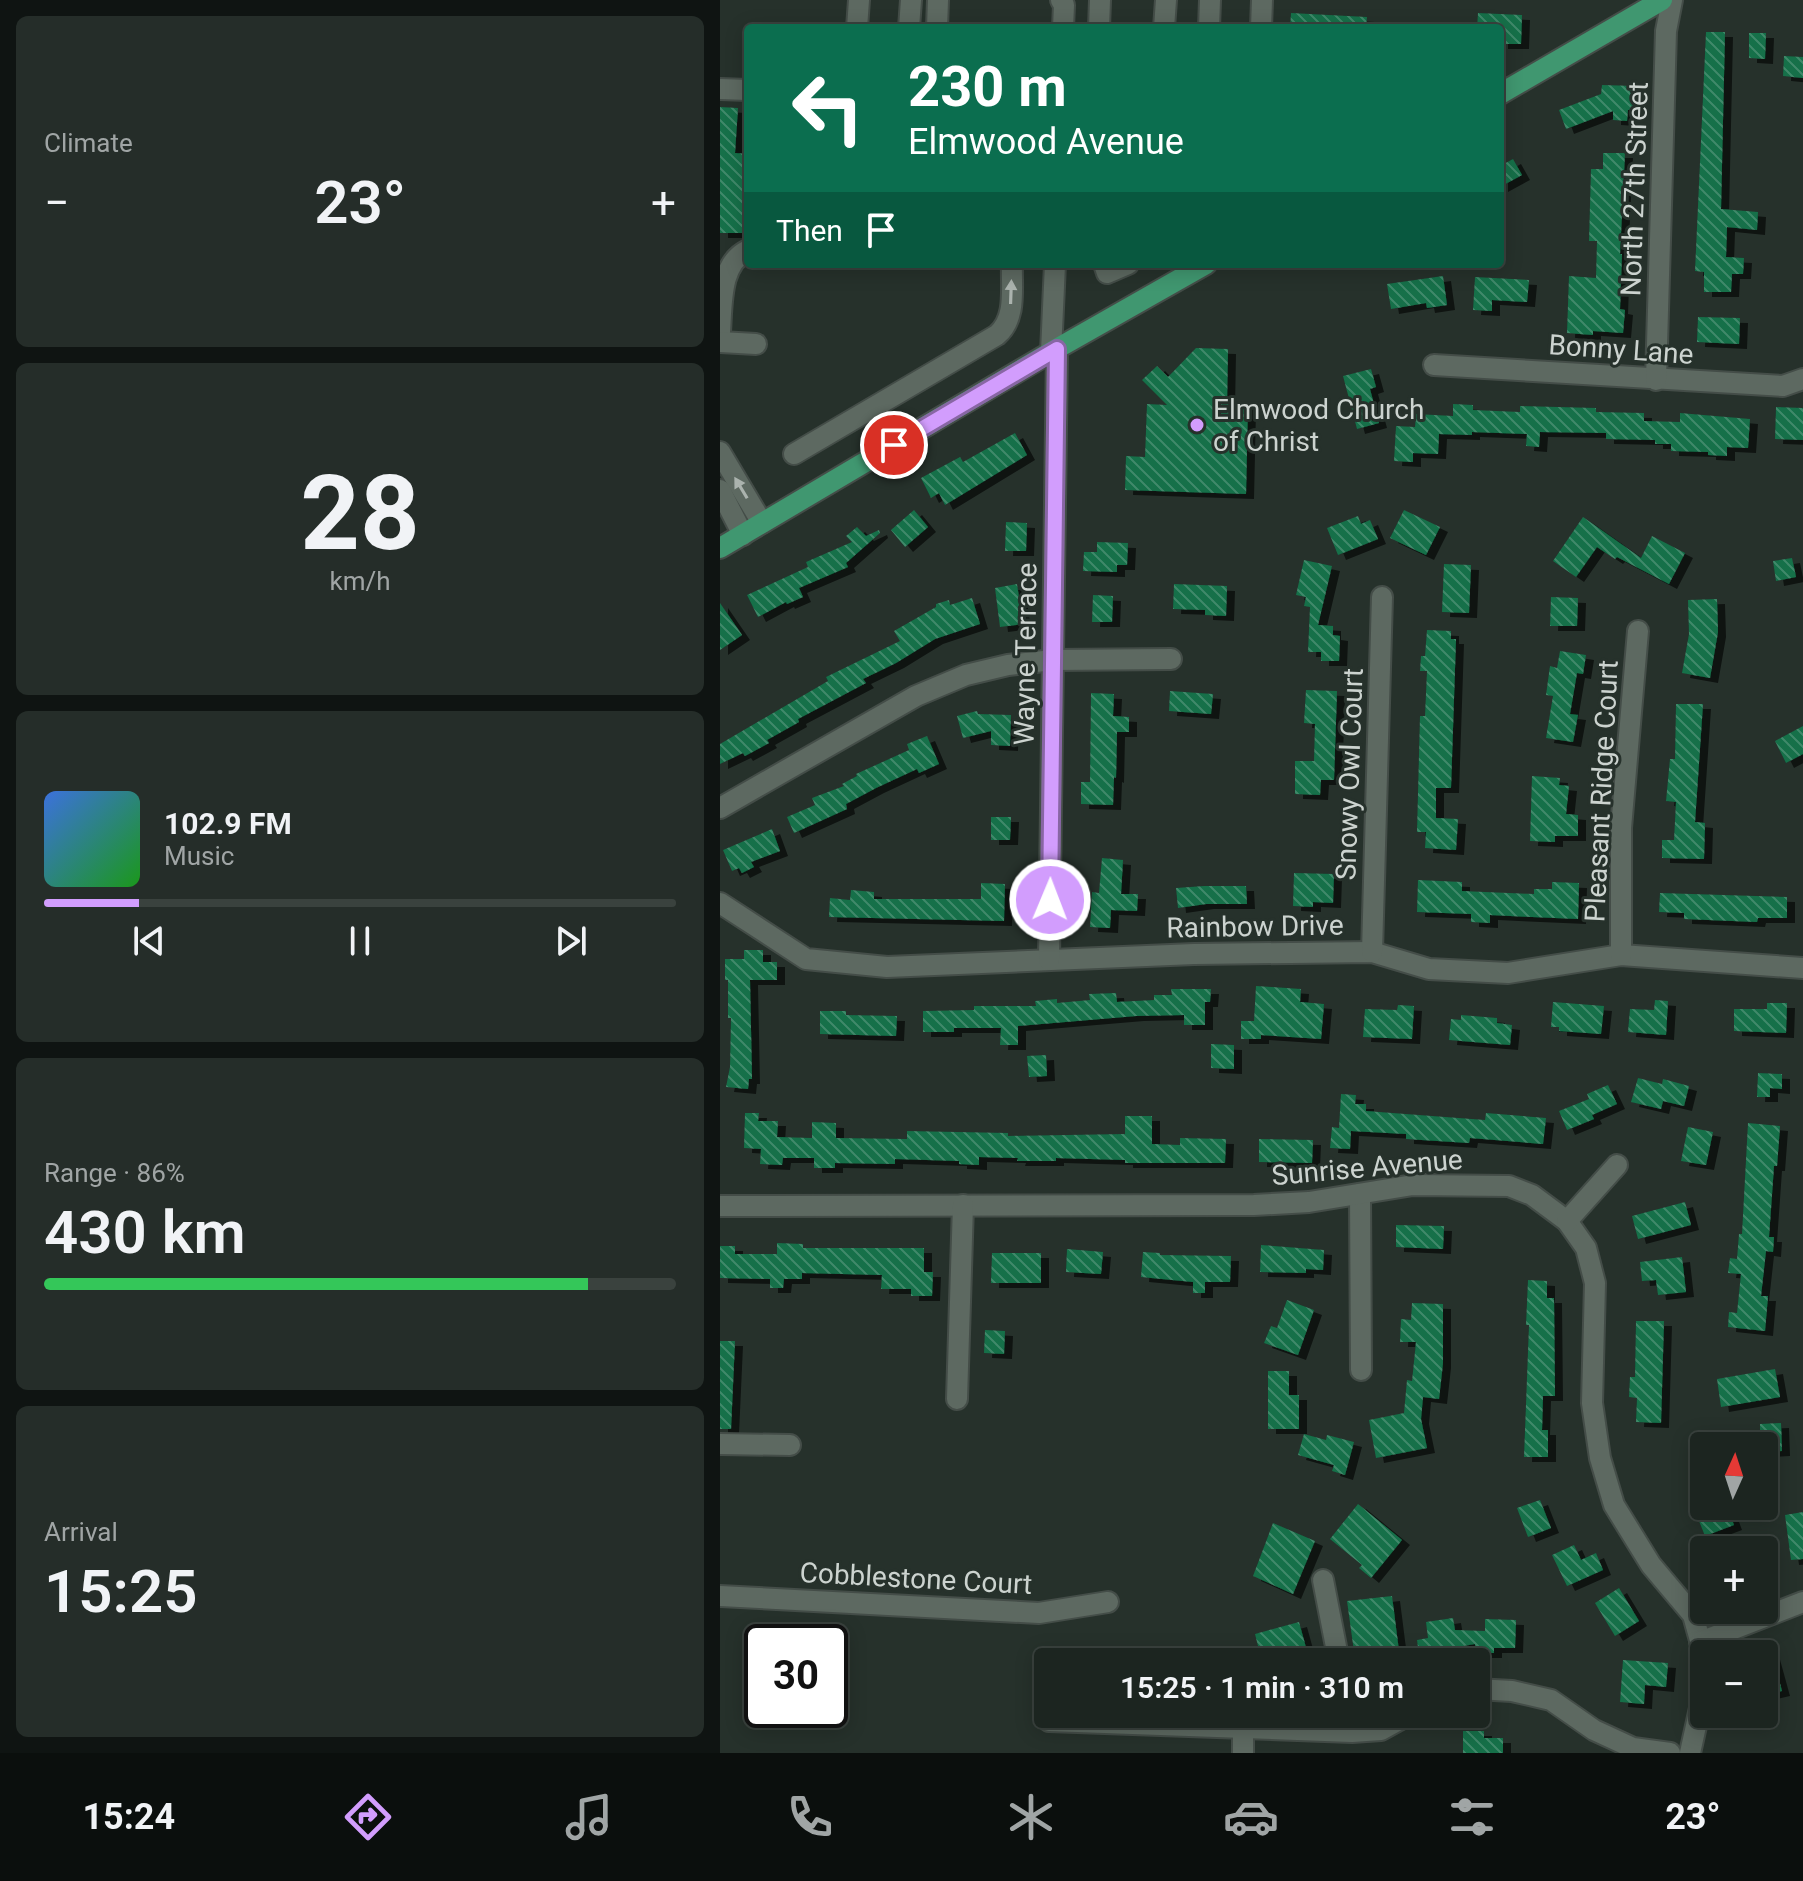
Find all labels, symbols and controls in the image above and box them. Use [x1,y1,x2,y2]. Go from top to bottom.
text: 230 m [908,54,1067,120]
icon: left [776,56,880,160]
street label: North 27th Street [1614,81,1655,297]
text: Elmwood Avenue [908,121,1184,163]
text: Climate [44,128,133,158]
text: 23° [314,167,406,238]
text: − [44,177,69,229]
text: + [651,177,676,229]
icon: arrive [859,208,903,252]
text: Then [776,213,843,248]
one-way arrow [1005,279,1018,304]
street label: Bonny Lane [1547,328,1695,371]
place label: Elmwood Church of Christ [1213,393,1424,458]
pin [860,411,928,479]
marker: Elmwood Church of Christ [1188,416,1206,434]
icon: arrive [872,423,916,467]
text: 28 [300,453,420,574]
one-way arrow [734,477,748,499]
street label: Wayne Terrace [1007,562,1044,746]
text: km/h [329,566,391,596]
street label: Pleasant Ridge Court [1578,659,1625,923]
street label: Snowy Owl Court [1329,667,1370,881]
text: 102.9 FM [164,806,292,841]
text: Music [164,841,234,871]
position arrow [1008,858,1092,942]
street label: Rainbow Drive [1166,908,1344,945]
icon: previous [127,919,171,963]
icon: pause [338,919,382,963]
icon: next [549,919,593,963]
street label: Sunrise Avenue [1270,1143,1464,1192]
text: Range · 86% [44,1158,185,1188]
text: 430 km [44,1197,246,1268]
north arrow [1690,1432,1778,1520]
map controls [1690,1432,1778,1728]
text: Arrival [44,1517,118,1547]
button: + [1690,1536,1778,1624]
text: 15:25 [44,1556,197,1627]
street label: Cobblestone Court [799,1556,1033,1601]
speed limit sign: 30 [744,1624,848,1728]
button: − [1690,1640,1778,1728]
text: 15:25 · 1 min · 310 m [1120,1670,1404,1705]
icon: directions [340,1789,396,1845]
icon: music [561,1789,617,1845]
icon: phone [782,1789,838,1845]
icon: climate [1003,1789,1059,1845]
icon: car [1223,1789,1279,1845]
icon: filters [1444,1789,1500,1845]
text: 15:24 [82,1796,175,1838]
text: 23° [1665,1796,1721,1838]

